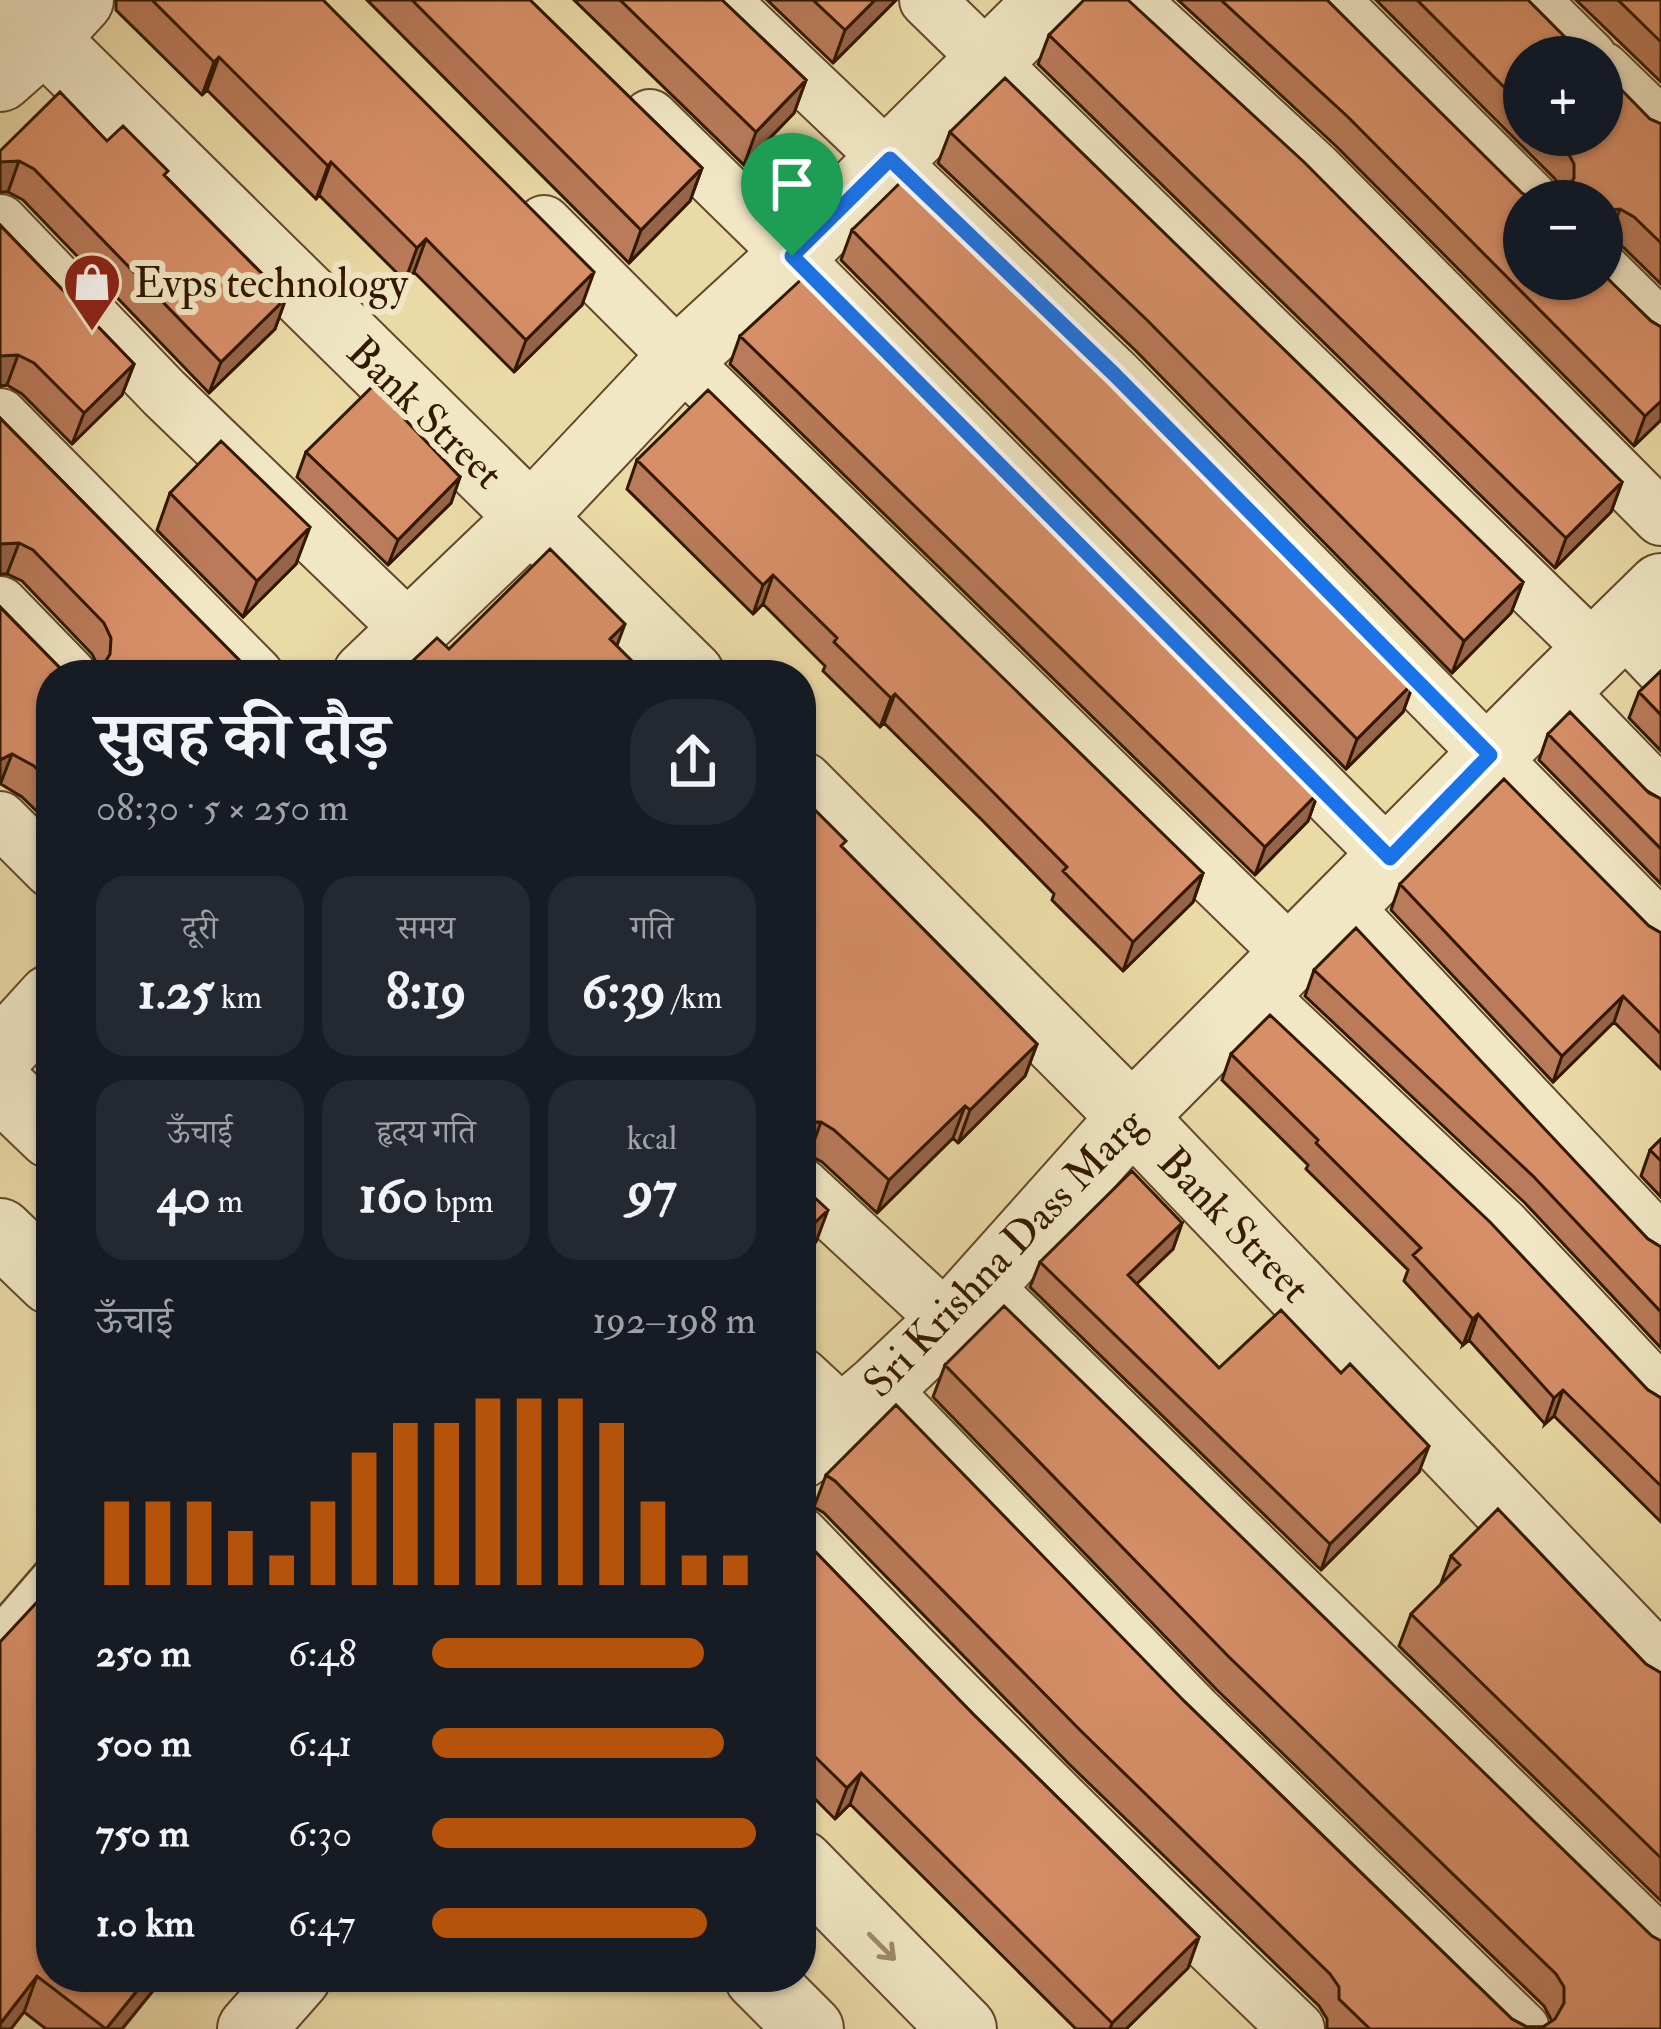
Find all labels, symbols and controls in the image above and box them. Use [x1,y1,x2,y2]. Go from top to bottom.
map controls [1503,36,1623,300]
button: + [1503,36,1623,156]
pin [741,133,843,256]
icon: arrive [759,151,825,217]
button: − [1503,180,1623,300]
shop icon: Evps technology [61,251,123,333]
place label: Evps technology [134,258,408,310]
street label: Bank Street [336,326,513,500]
text: सुबह की दौड़ [96,696,389,779]
button: share [630,699,756,825]
text: 08:30 · 5 × 250 m [96,783,349,832]
text: दूरी [182,908,218,949]
text: समय [397,908,455,949]
text: गति [630,908,674,949]
text: 1.25 [138,960,214,1024]
text: 8:19 [386,960,466,1024]
text: 6:39 [582,960,666,1024]
text: km [214,977,262,1018]
text: /km [666,977,722,1018]
street label: Sri Krishna Dass Marg [853,1097,1157,1409]
text: ऊँचाई [167,1112,233,1153]
text: हृदय गति [376,1112,476,1153]
text: kcal [627,1118,677,1159]
street label: Bank Street [1147,1137,1321,1314]
text: 97 [627,1159,677,1223]
text: 40 [157,1164,211,1228]
text: 160 [358,1164,428,1228]
text: m [211,1181,243,1222]
text: bpm [428,1181,494,1222]
text: ऊँचाई [96,1296,173,1345]
text: 192–198 m [592,1296,756,1345]
text: 250 m [96,1629,191,1678]
text: 6:48 [288,1629,357,1678]
text: 500 m [96,1719,191,1768]
text: 6:41 [288,1719,352,1768]
text: 750 m [96,1809,189,1858]
text: 6:30 [288,1809,352,1858]
text: 1.0 km [96,1899,195,1948]
text: 6:47 [288,1899,355,1948]
one-way arrow [867,1932,896,1961]

